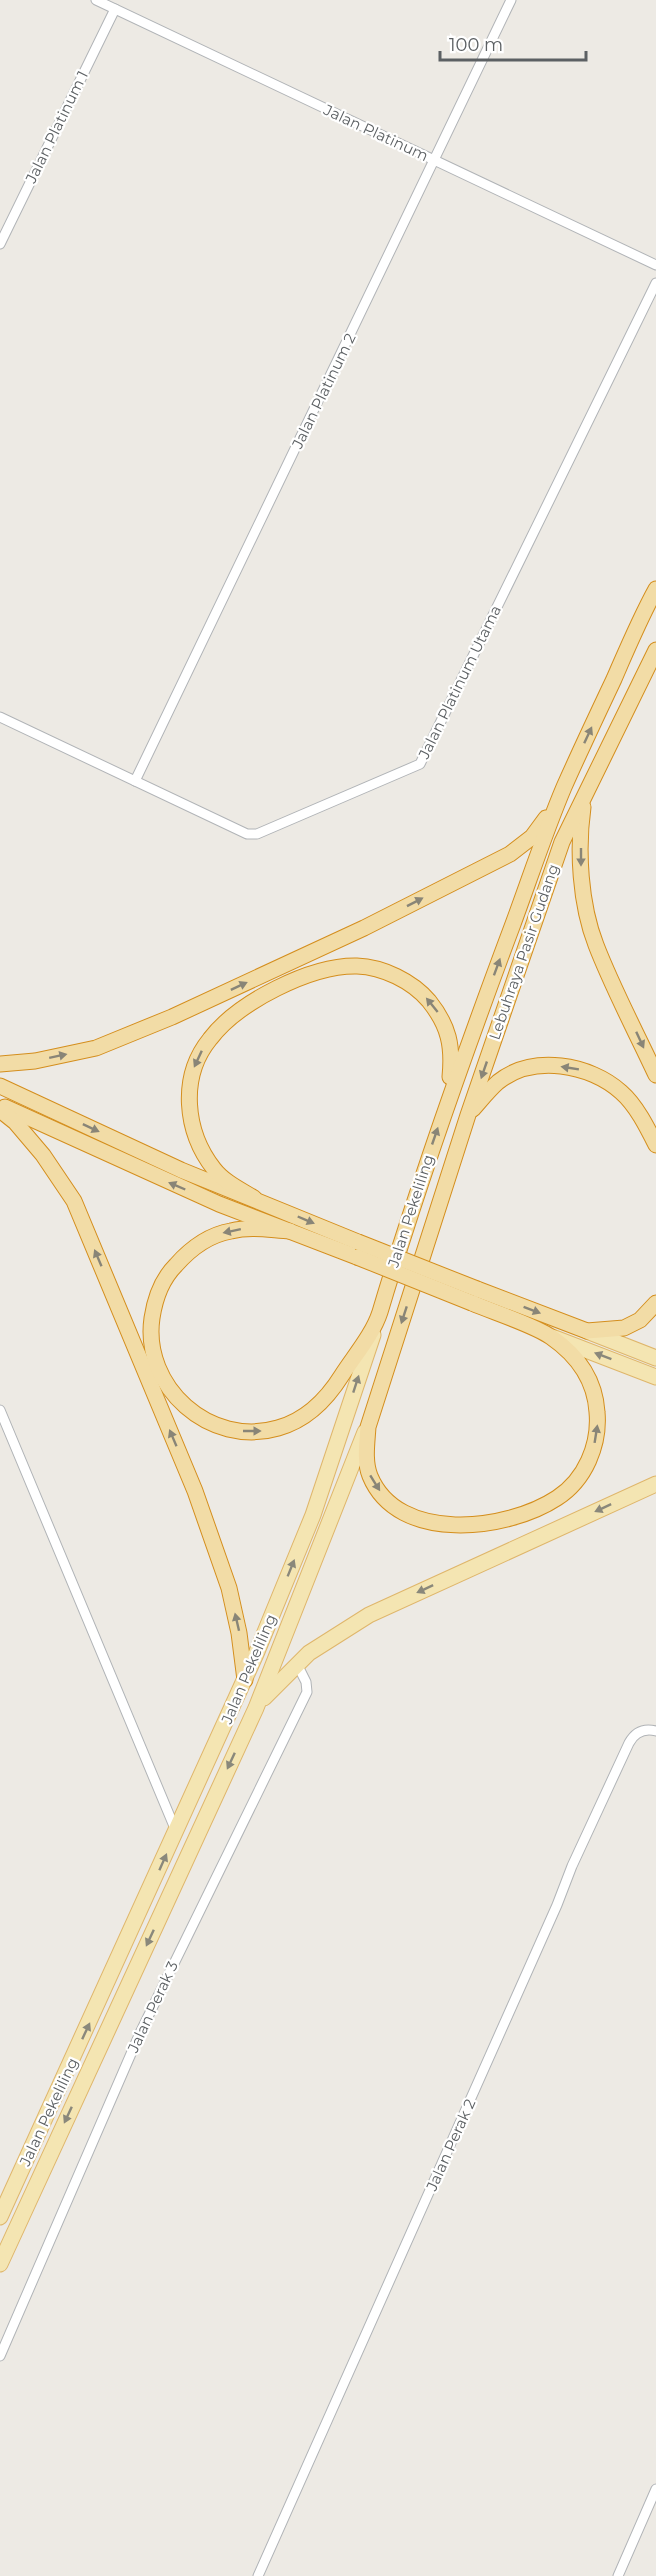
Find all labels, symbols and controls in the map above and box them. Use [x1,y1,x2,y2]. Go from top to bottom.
scale bar [440,24,586,62]
text: 100 m [449,34,503,56]
street label: Jalan Platinum 1 [21,68,92,187]
street label: Jalan Platinum [320,100,432,165]
street label: Jalan Platinum 2 [287,330,360,452]
street label: Jalan Platinum Utama [414,602,505,763]
one-way arrow [583,727,592,744]
one-way arrow [576,847,586,866]
street label: Lebuhraya Pasir Gudang [485,861,563,1042]
one-way arrow [407,897,424,907]
one-way arrow [492,958,502,976]
one-way arrow [231,982,248,991]
one-way arrow [426,998,439,1013]
one-way arrow [635,1032,645,1050]
one-way arrow [194,1050,203,1067]
one-way arrow [49,1051,68,1060]
one-way arrow [478,1061,488,1079]
one-way arrow [561,1063,580,1072]
one-way arrow [83,1123,101,1133]
one-way arrow [431,1127,440,1145]
street label: Jalan Pekeliling [383,1152,438,1270]
one-way arrow [168,1181,186,1191]
one-way arrow [298,1215,316,1225]
one-way arrow [223,1227,242,1236]
one-way arrow [93,1249,102,1267]
one-way arrow [398,1306,408,1324]
one-way arrow [523,1306,541,1315]
one-way arrow [594,1351,612,1360]
one-way arrow [352,1375,362,1393]
one-way arrow [592,1424,601,1443]
one-way arrow [243,1426,262,1436]
one-way arrow [168,1429,177,1447]
one-way arrow [370,1475,381,1491]
one-way arrow [594,1503,611,1512]
one-way arrow [286,1558,296,1576]
one-way arrow [416,1584,434,1594]
street label: Jalan Pekeliling [217,1611,280,1727]
one-way arrow [231,1613,241,1631]
one-way arrow [227,1752,236,1769]
one-way arrow [158,1854,167,1871]
one-way arrow [145,1929,154,1946]
street label: Jalan Perak 3 [123,1958,182,2056]
one-way arrow [81,2021,91,2039]
street label: Jalan Pekeliling [15,2055,82,2170]
street label: Jalan Perak 2 [421,2096,479,2195]
one-way arrow [64,2107,73,2124]

